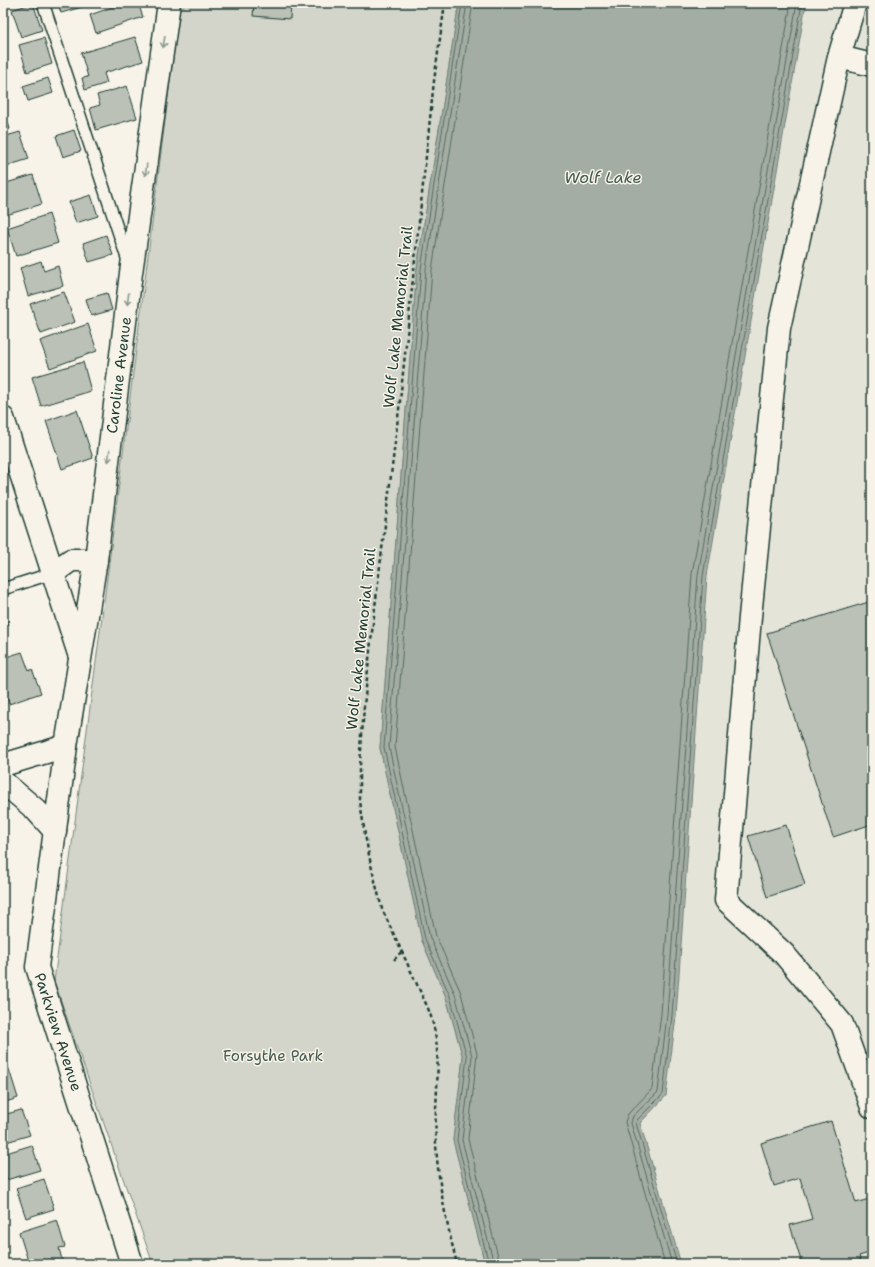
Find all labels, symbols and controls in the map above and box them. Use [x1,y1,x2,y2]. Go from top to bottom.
one-way arrow [160,35,168,48]
one-way arrow [142,163,150,176]
water label: Wolf Lake [564,167,642,188]
street label: Wolf Lake Memorial Trail [378,225,418,409]
one-way arrow [124,292,132,305]
street label: Caroline Avenue [102,315,136,435]
one-way arrow [105,449,113,462]
street label: Wolf Lake Memorial Trail [341,547,381,731]
street label: Parkview Avenue [29,970,87,1094]
park label: Forsythe Park [223,1046,323,1066]

